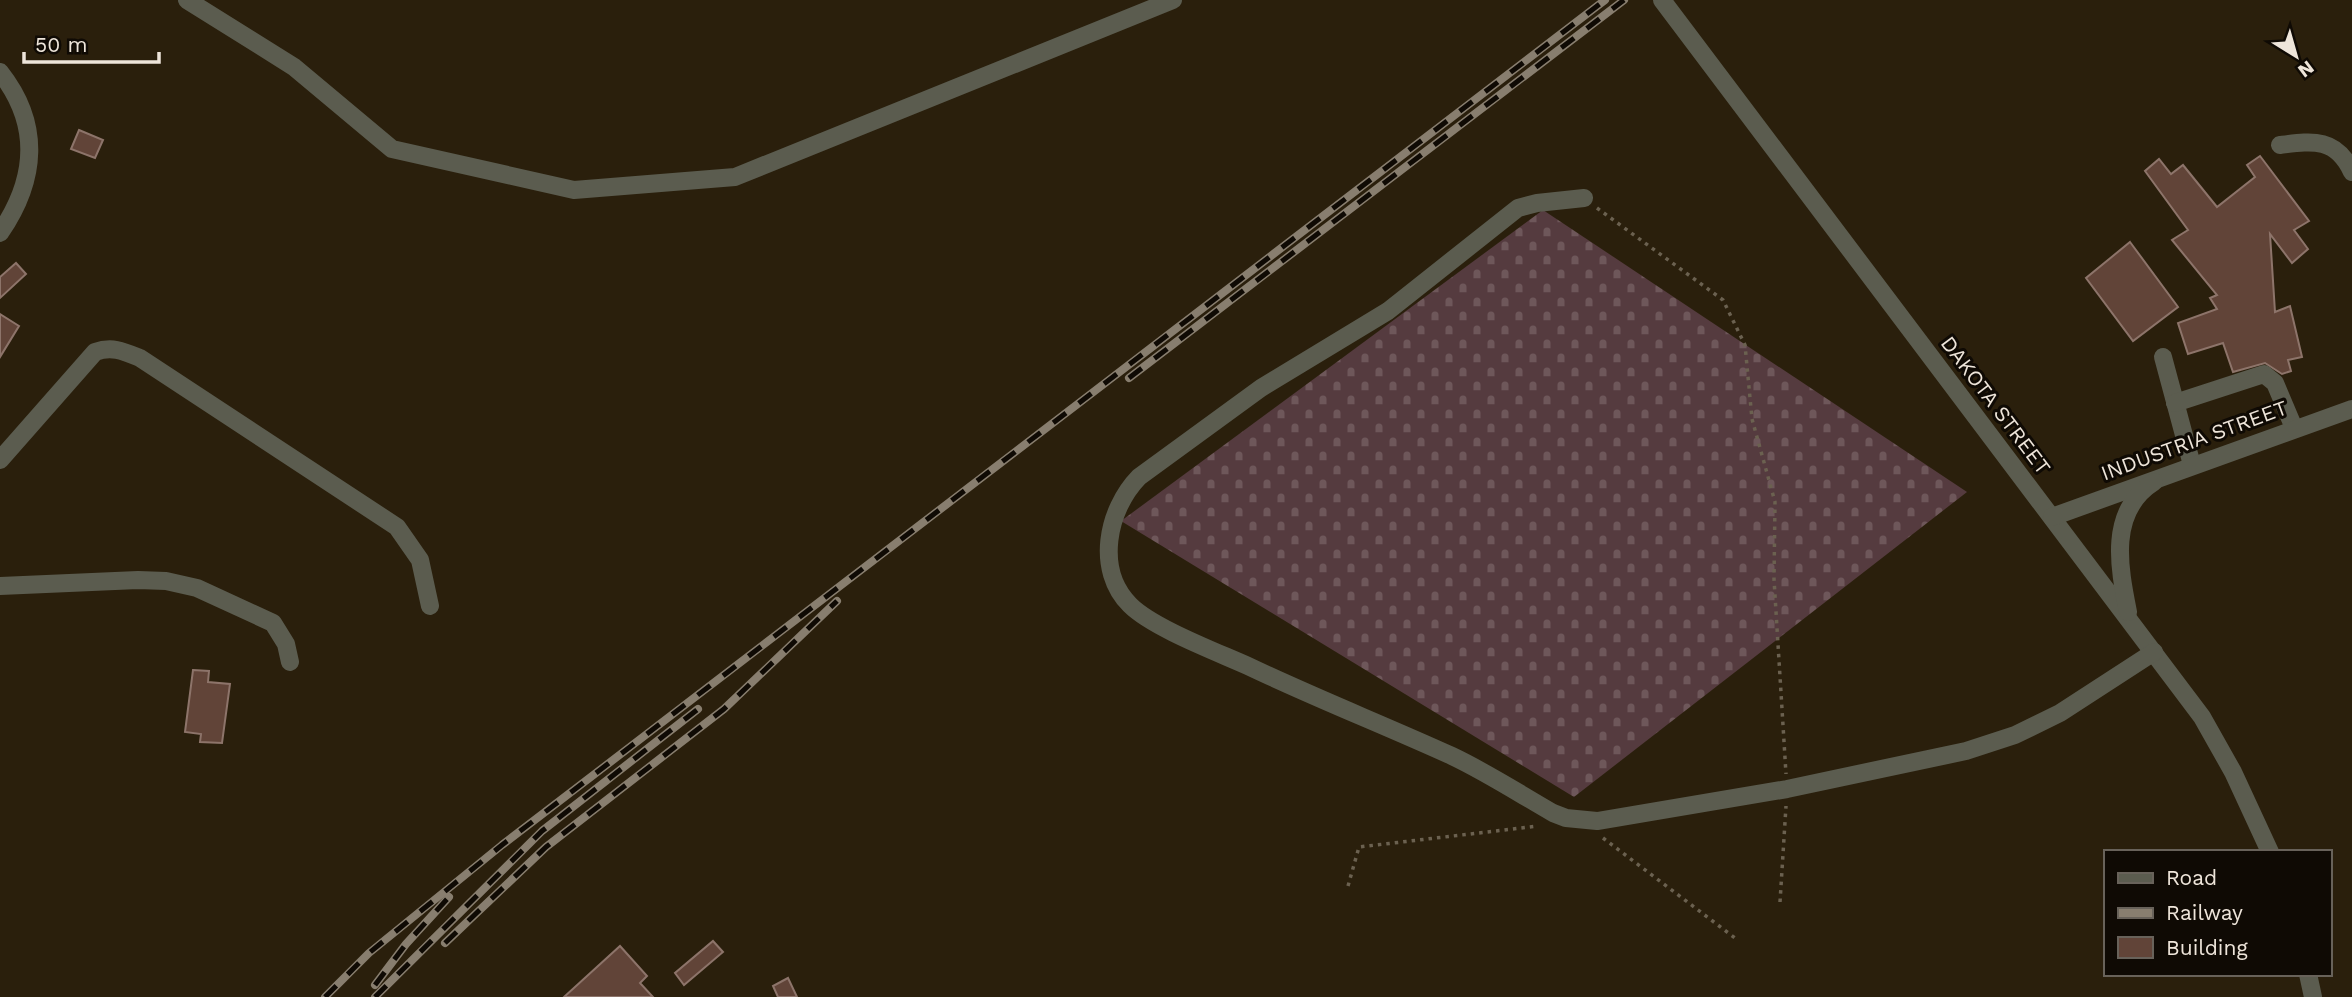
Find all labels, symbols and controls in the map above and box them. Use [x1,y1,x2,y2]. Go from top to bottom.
scale bar [24,21,159,65]
north arrow [2261,21,2331,91]
text: 50 m [35,32,87,57]
text: N [2293,56,2318,83]
street label: DAKOTA STREET [1936,331,2056,479]
street label: INDUSTRIA STREET [2097,395,2291,485]
legend [2104,850,2331,976]
text: Road [2166,865,2217,890]
text: Railway [2166,900,2243,925]
text: Building [2166,935,2248,960]

